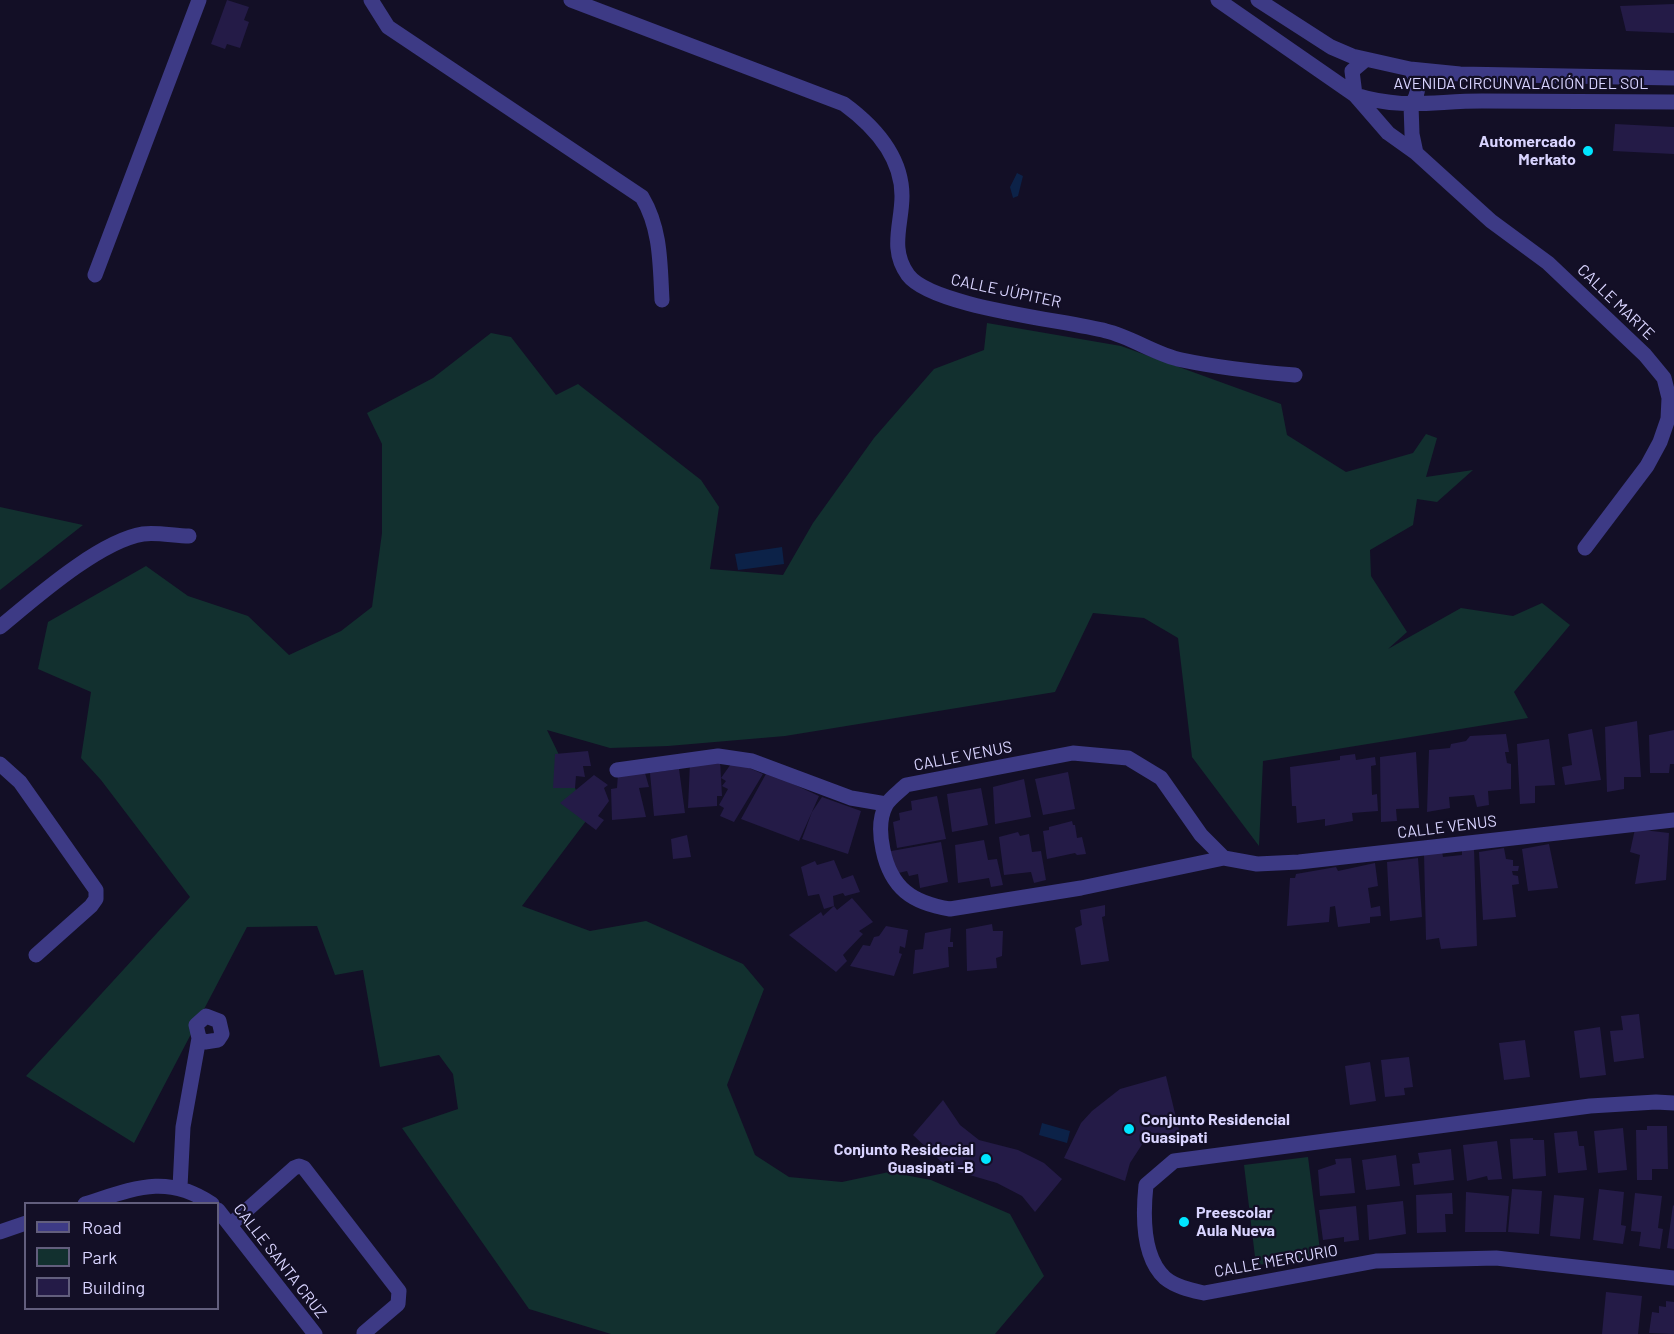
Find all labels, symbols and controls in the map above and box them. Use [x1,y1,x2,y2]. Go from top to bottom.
street label: AVENIDA CIRCUNVALACIÓN DEL SOL [1394,74,1648,94]
place label: Automercado Merkato [1479,132,1576,170]
marker: Automercado Merkato [1581,144,1595,158]
street label: CALLE MARTE [1573,260,1659,344]
street label: CALLE JÚPITER [949,270,1063,312]
street label: CALLE VENUS [912,737,1014,775]
street label: CALLE VENUS [1396,811,1498,843]
place label: Conjunto Residencial Guasipati [1141,1110,1290,1148]
marker: Conjunto Residencial Guasipati [1122,1122,1136,1136]
place label: Conjunto Residecial Guasipati -B [834,1140,974,1178]
marker: Conjunto Residecial Guasipati -B [979,1152,993,1166]
street label: CALLE SANTA CRUZ [229,1200,331,1322]
legend [24,1202,219,1310]
place label: Preescolar Aula Nueva [1196,1203,1275,1241]
marker: Preescolar Aula Nueva [1177,1215,1191,1229]
text: Road [82,1216,122,1238]
street label: CALLE MERCURIO [1213,1241,1339,1281]
text: Park [82,1246,117,1268]
text: Building [82,1276,145,1298]

